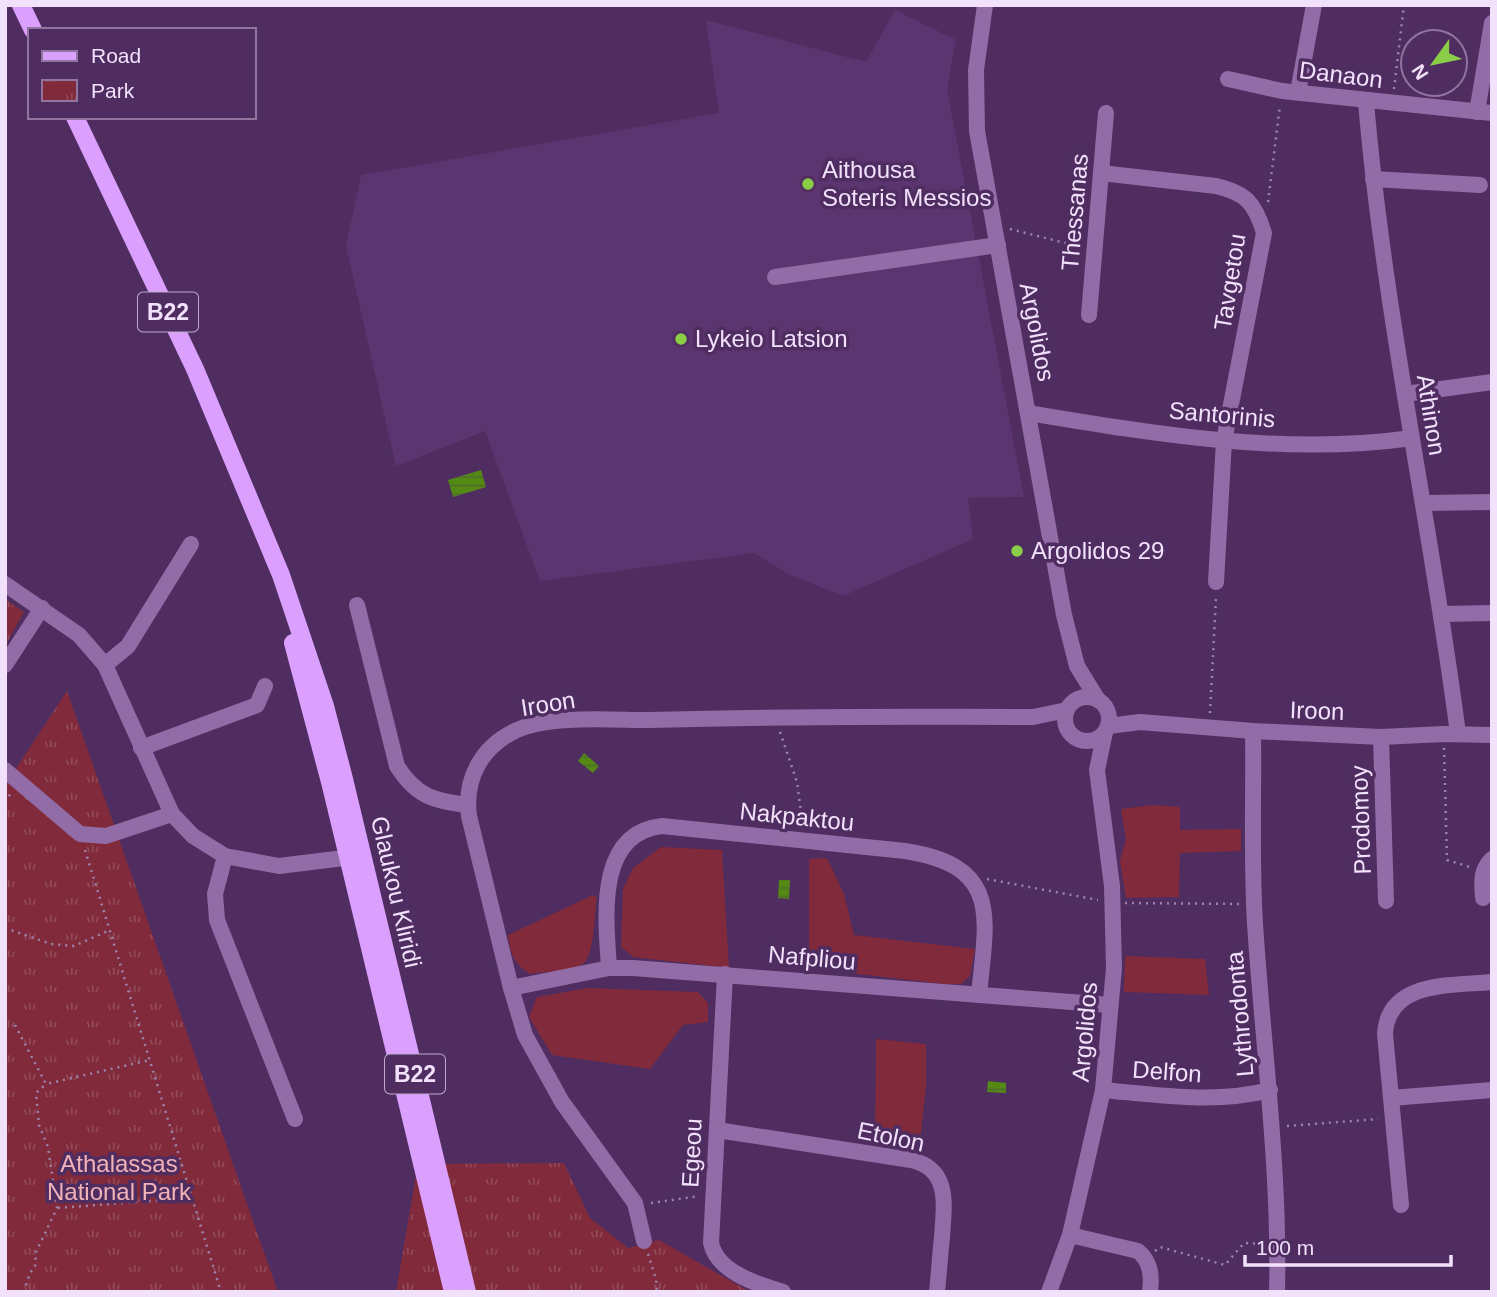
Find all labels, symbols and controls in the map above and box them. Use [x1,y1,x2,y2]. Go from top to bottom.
legend [28,28,256,119]
north arrow [1399,28,1469,98]
text: Road [91,44,141,67]
street label: Danaon [1298,56,1384,93]
text: N [1408,61,1433,83]
text: Park [91,79,135,102]
street label: Thessanas [1056,152,1093,272]
place label: Aithousa Soteris Messios [822,156,991,211]
marker: Aithousa Soteris Messios [800,176,816,192]
street label: Tavgetou [1209,232,1250,332]
street label: Argolidos [1015,280,1060,384]
road number: B22 [138,292,198,332]
place label: Lykeio Latsion [695,325,848,352]
marker: Lykeio Latsion [673,331,689,347]
street label: Athinon [1412,373,1451,457]
street label: Santorinis [1168,396,1276,433]
place label: Argolidos 29 [1031,537,1164,564]
marker: Argolidos 29 [1009,543,1025,559]
street label: Iroon [519,686,577,721]
street label: Iroon [1289,696,1345,725]
street label: Prodomoy [1345,765,1376,875]
street label: Nakpaktou [739,797,856,836]
street label: Glaukou Kliridi [366,813,427,970]
street label: Nafpliou [767,940,857,975]
street label: Lythrodonta [1221,950,1258,1078]
street label: Argolidos [1067,981,1102,1083]
road number: B22 [385,1054,445,1093]
street label: Delfon [1131,1056,1203,1087]
street label: Etolon [855,1116,927,1157]
street label: Egeou [676,1118,707,1188]
park label: Athalassas National Park [47,1150,192,1205]
scale bar [1245,1224,1452,1268]
text: 100 m [1256,1236,1314,1259]

